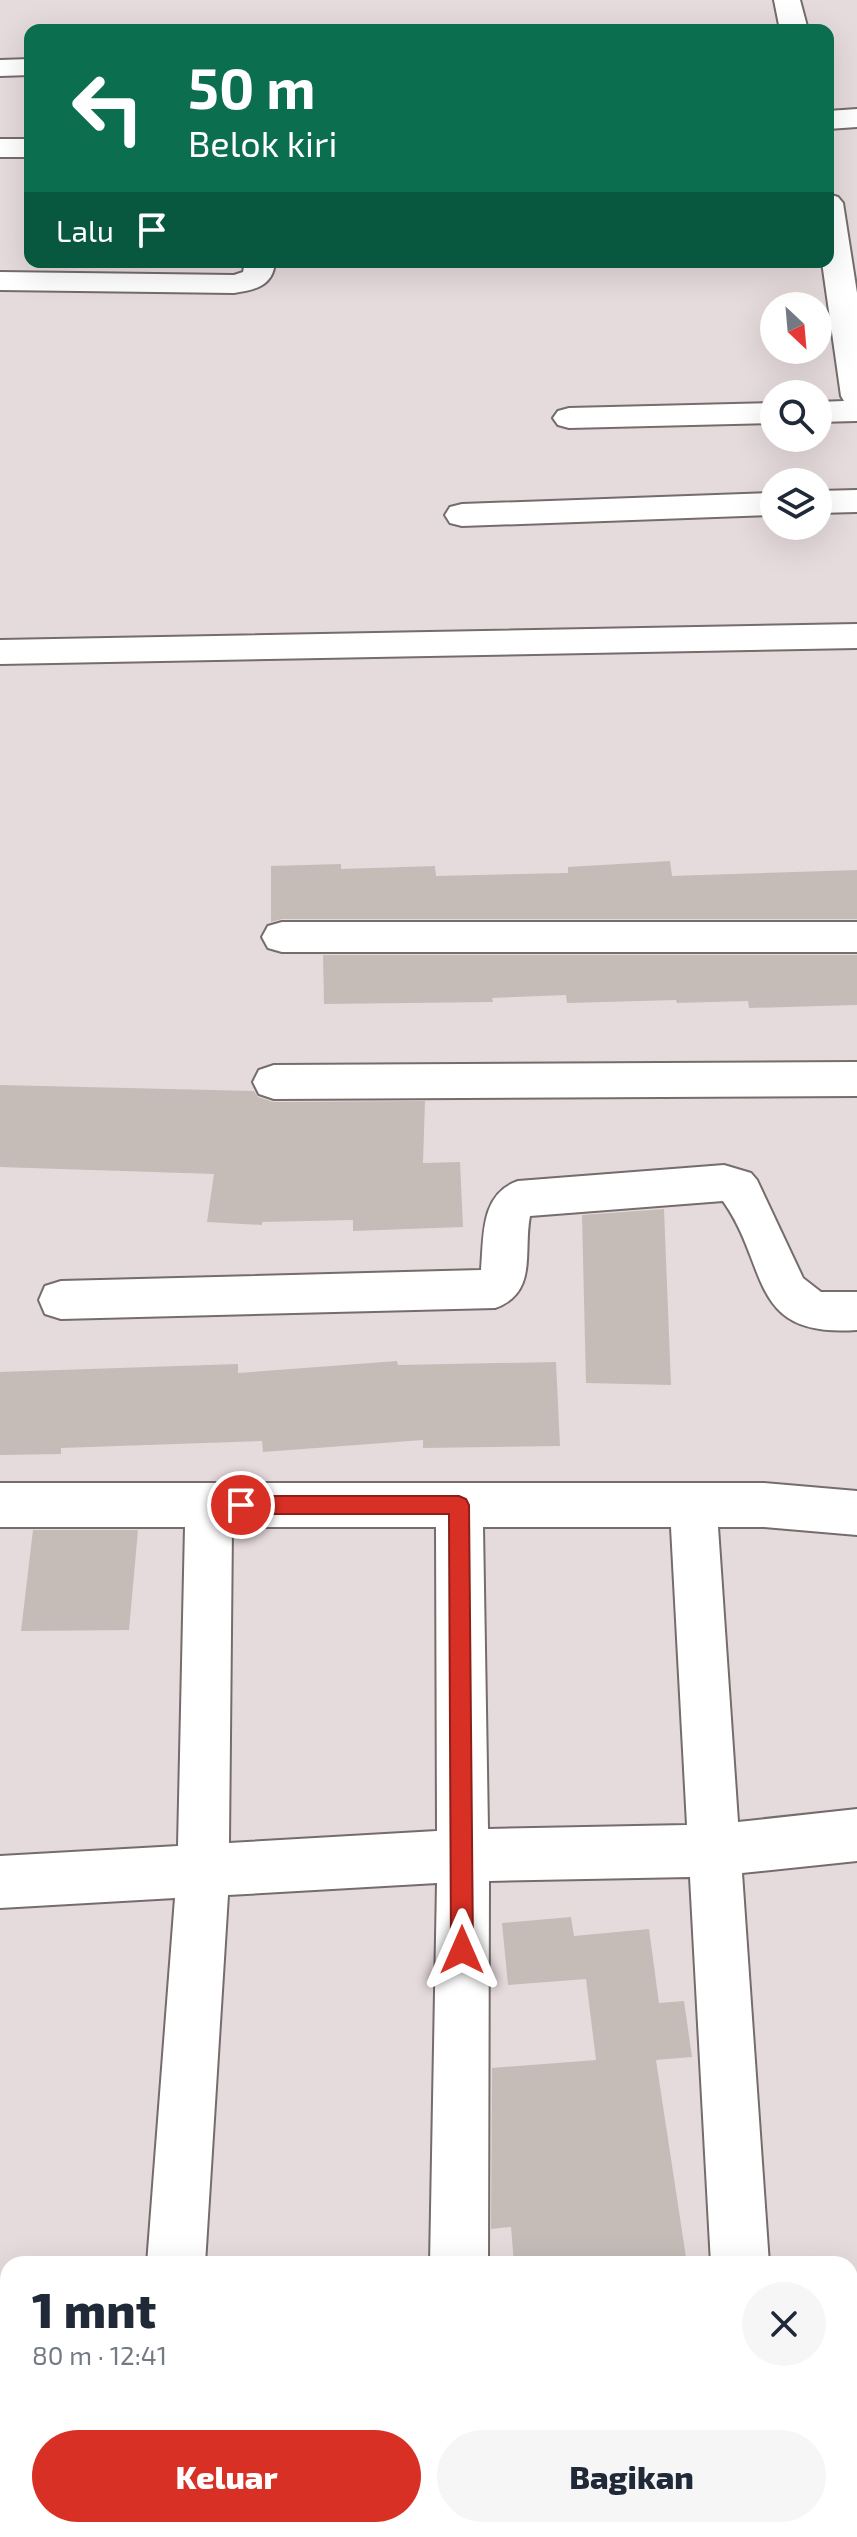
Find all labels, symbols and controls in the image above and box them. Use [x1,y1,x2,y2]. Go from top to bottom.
text: 50 m [188,53,316,120]
icon: left [56,56,160,160]
text: Belok kiri [188,121,337,164]
icon: arrive [130,208,174,252]
text: Lalu [56,212,114,248]
north arrow [760,292,832,364]
map controls [760,292,832,540]
button: search [760,380,832,452]
button: layers [760,468,832,540]
pin [207,1471,275,1539]
icon: arrive [219,1483,263,1527]
position arrow [420,1908,504,1992]
text: 1 mnt [32,2280,156,2338]
button: close [742,2282,826,2366]
text: 80 m · 12:41 [32,2339,167,2370]
button: Keluar [32,2430,421,2522]
button: Bagikan [437,2430,826,2522]

